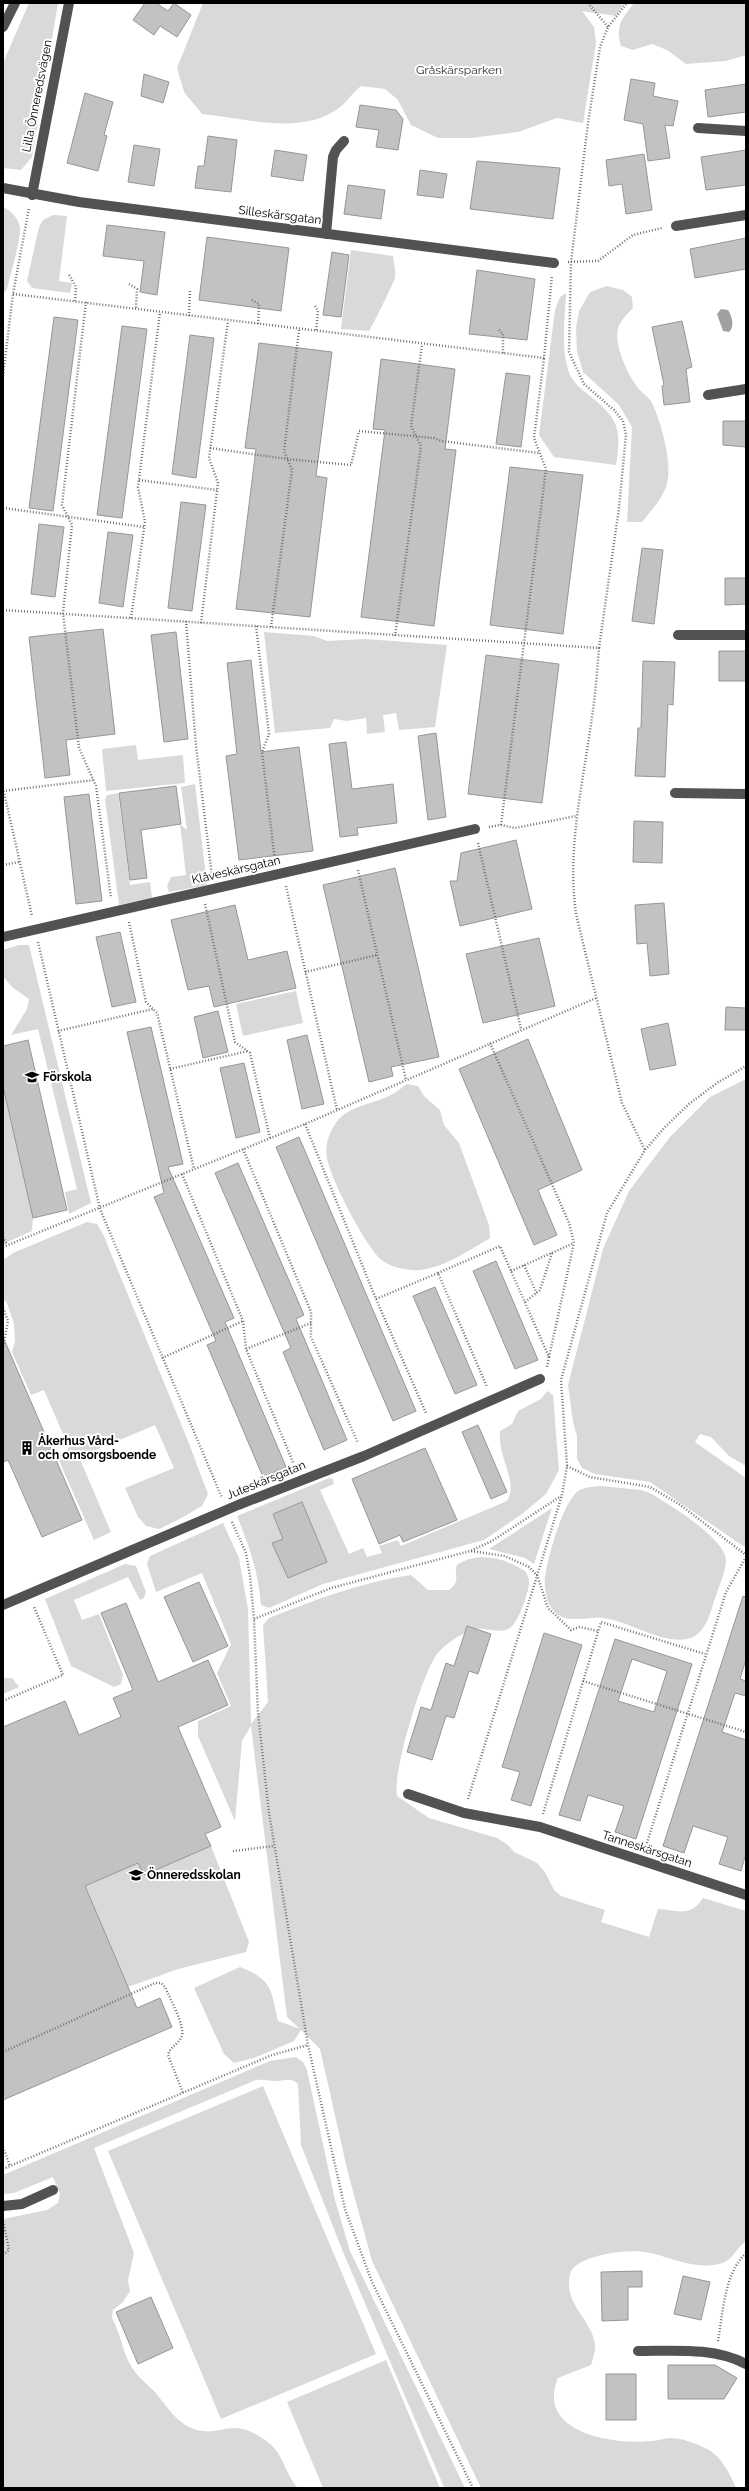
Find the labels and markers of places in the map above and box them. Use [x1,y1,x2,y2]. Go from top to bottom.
school or university icon: Förskola [24,1069,40,1085]
place label: Förskola [43,1070,92,1084]
place label: Åkerhus Vård- och omsorgsboende [38,1433,156,1462]
building icon: Åkerhus Vård- och omsorgsboende [19,1440,35,1456]
school or university icon: Önneredsskolan [128,1867,144,1883]
place label: Önneredsskolan [147,1867,241,1882]

